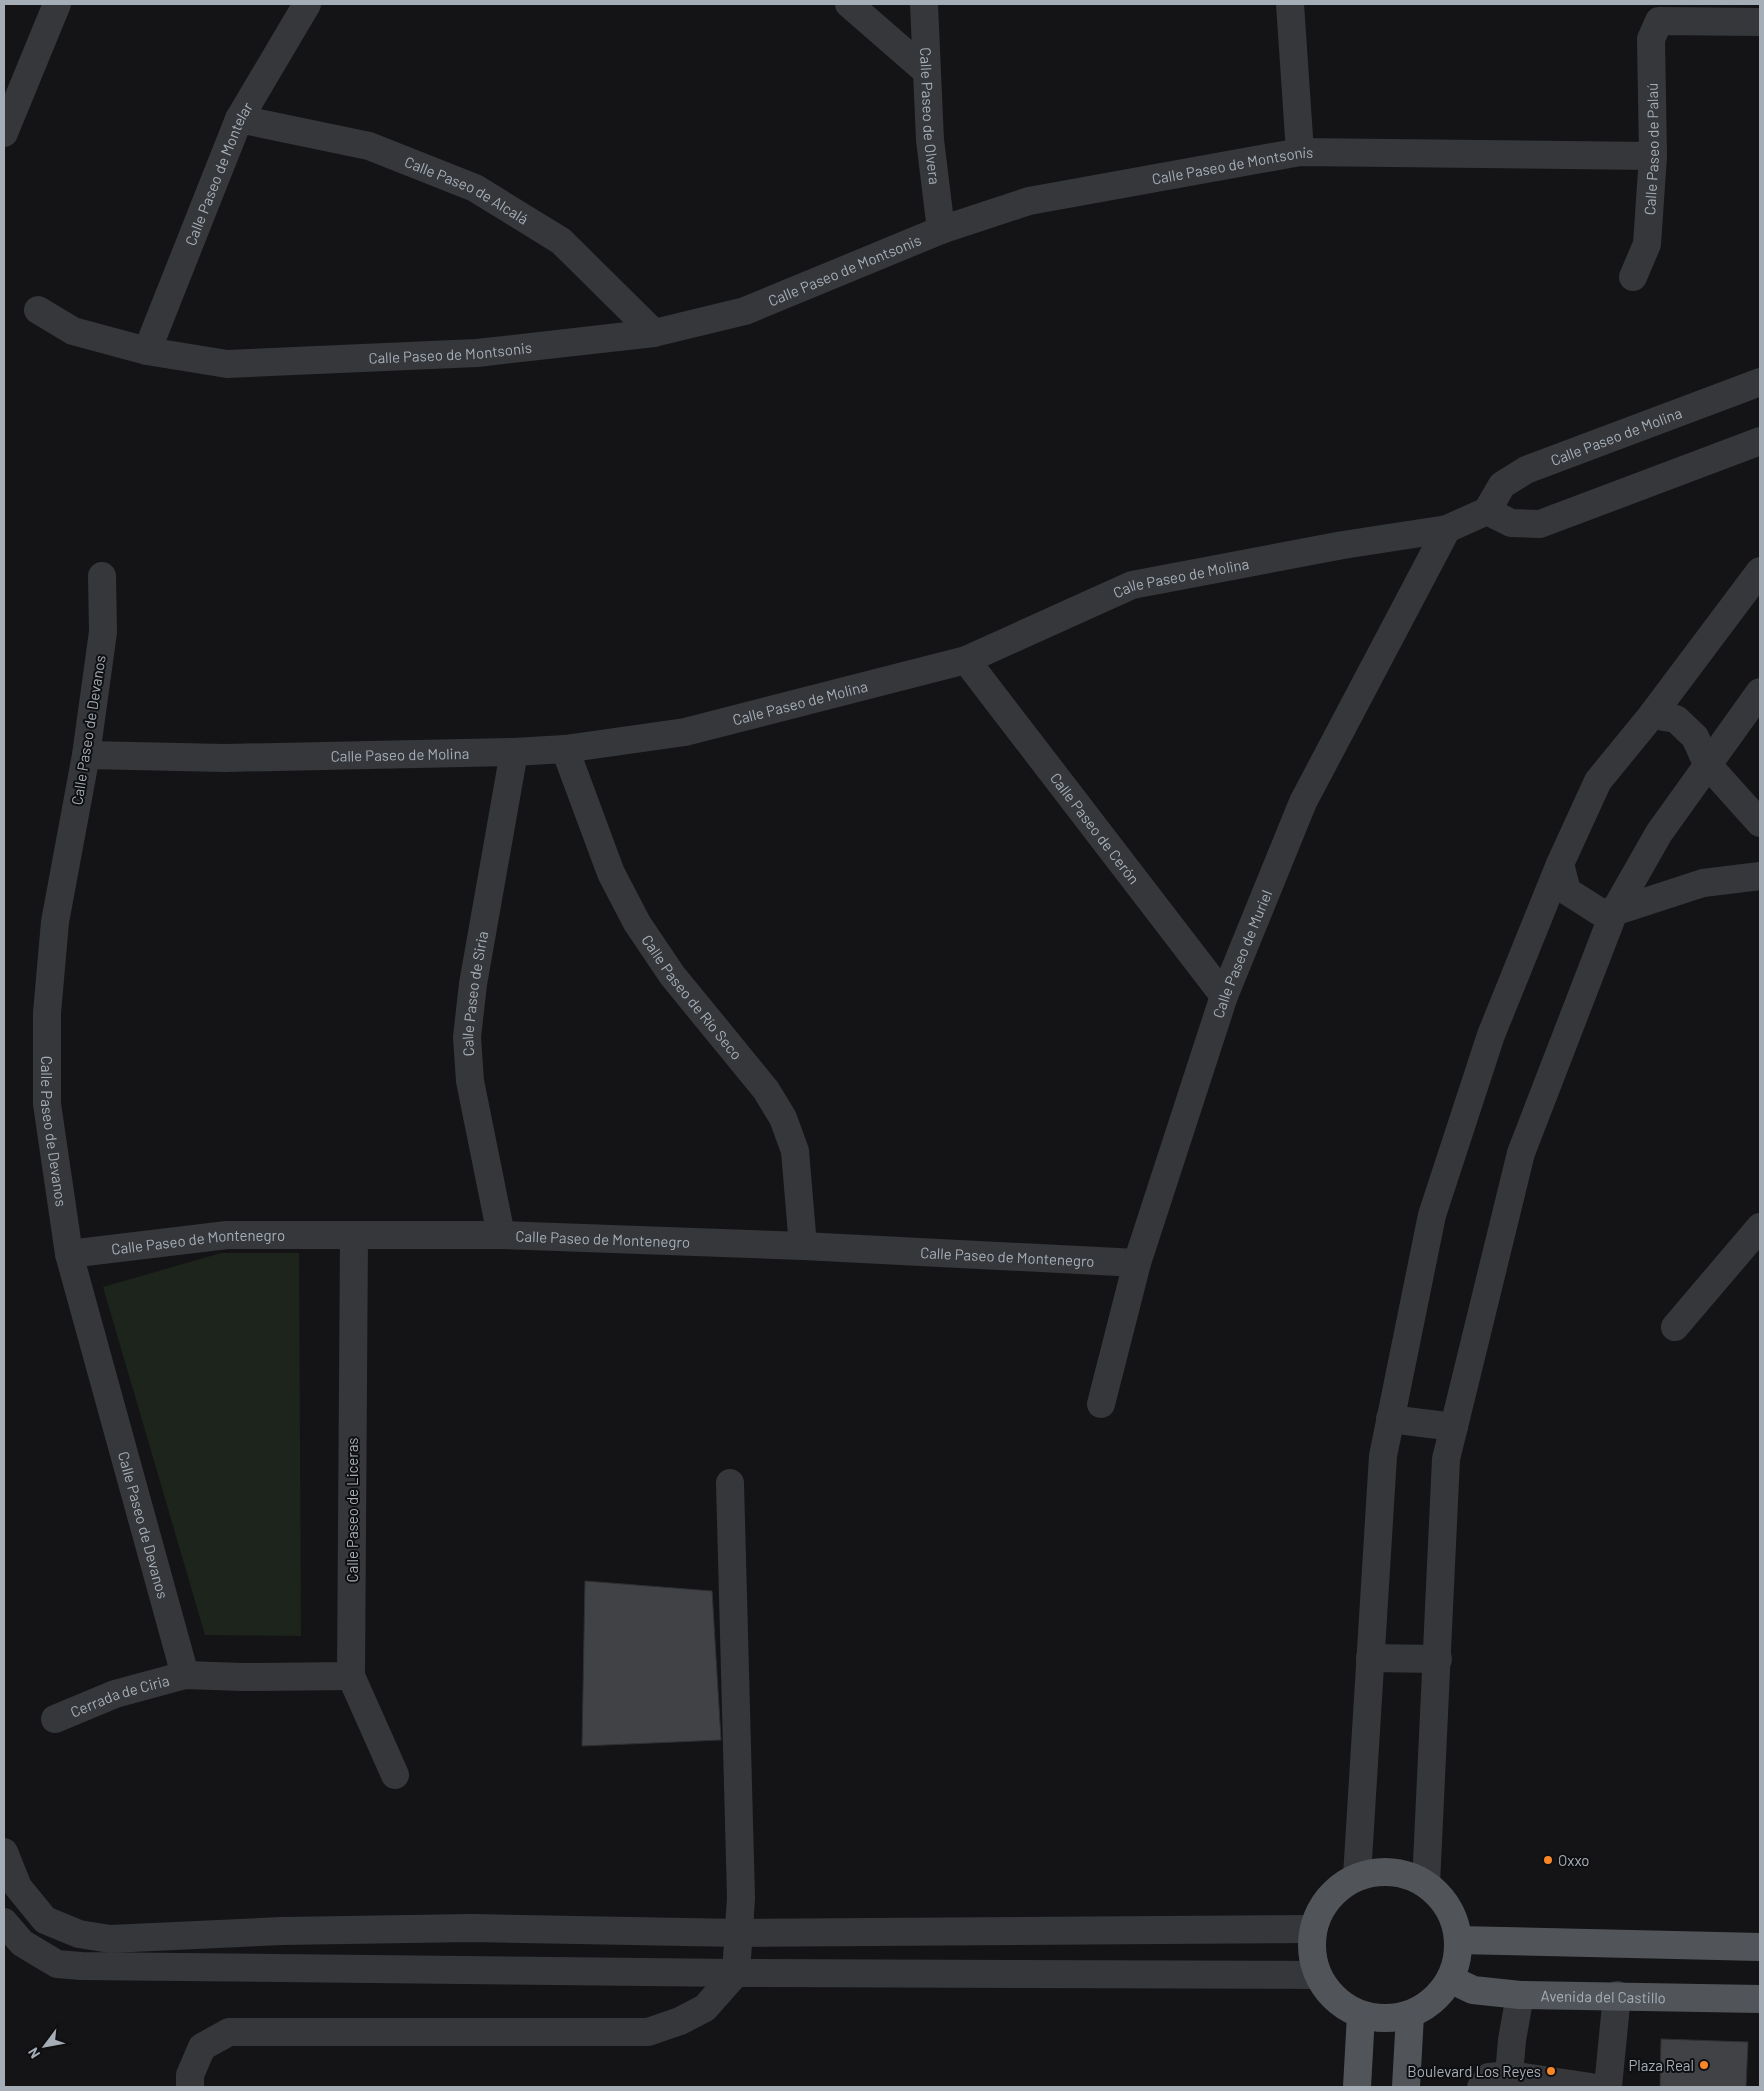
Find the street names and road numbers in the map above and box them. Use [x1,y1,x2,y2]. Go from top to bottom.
street label: Calle Paseo de Olvera [917,47,944,185]
street label: Calle Paseo de Palaú [1640,83,1662,216]
street label: Calle Paseo de Montelar [181,98,256,248]
street label: Calle Paseo de Montsonis [1150,143,1313,188]
street label: Calle Paseo de Alcalá [402,152,532,228]
street label: Calle Paseo de Montsonis [765,230,923,310]
street label: Calle Paseo de Montsonis [368,338,533,367]
street label: Calle Paseo de Molina [1548,403,1684,469]
street label: Calle Paseo de Molina [1110,554,1250,601]
street label: Calle Paseo de Devanos [67,654,109,806]
street label: Calle Paseo de Molina [730,677,869,728]
street label: Calle Paseo de Molina [330,744,469,765]
street label: Calle Paseo de Cerón [1047,769,1143,887]
street label: Calle Paseo de Muriel [1208,887,1275,1020]
street label: Calle Paseo de Siria [458,930,491,1057]
street label: Calle Paseo de Río Seco [638,931,746,1063]
street label: Calle Paseo de Devanos [38,1056,71,1208]
street label: Calle Paseo de Montenegro [110,1226,285,1258]
street label: Calle Paseo de Montenegro [515,1227,690,1251]
street label: Calle Paseo de Montenegro [920,1243,1095,1270]
street label: Calle Paseo de Liceras [343,1437,361,1583]
street label: Calle Paseo de Devanos [115,1449,172,1601]
street label: Cerrada de Ciria [67,1671,171,1721]
street label: Avenida del Castillo [1540,1986,1666,2006]

